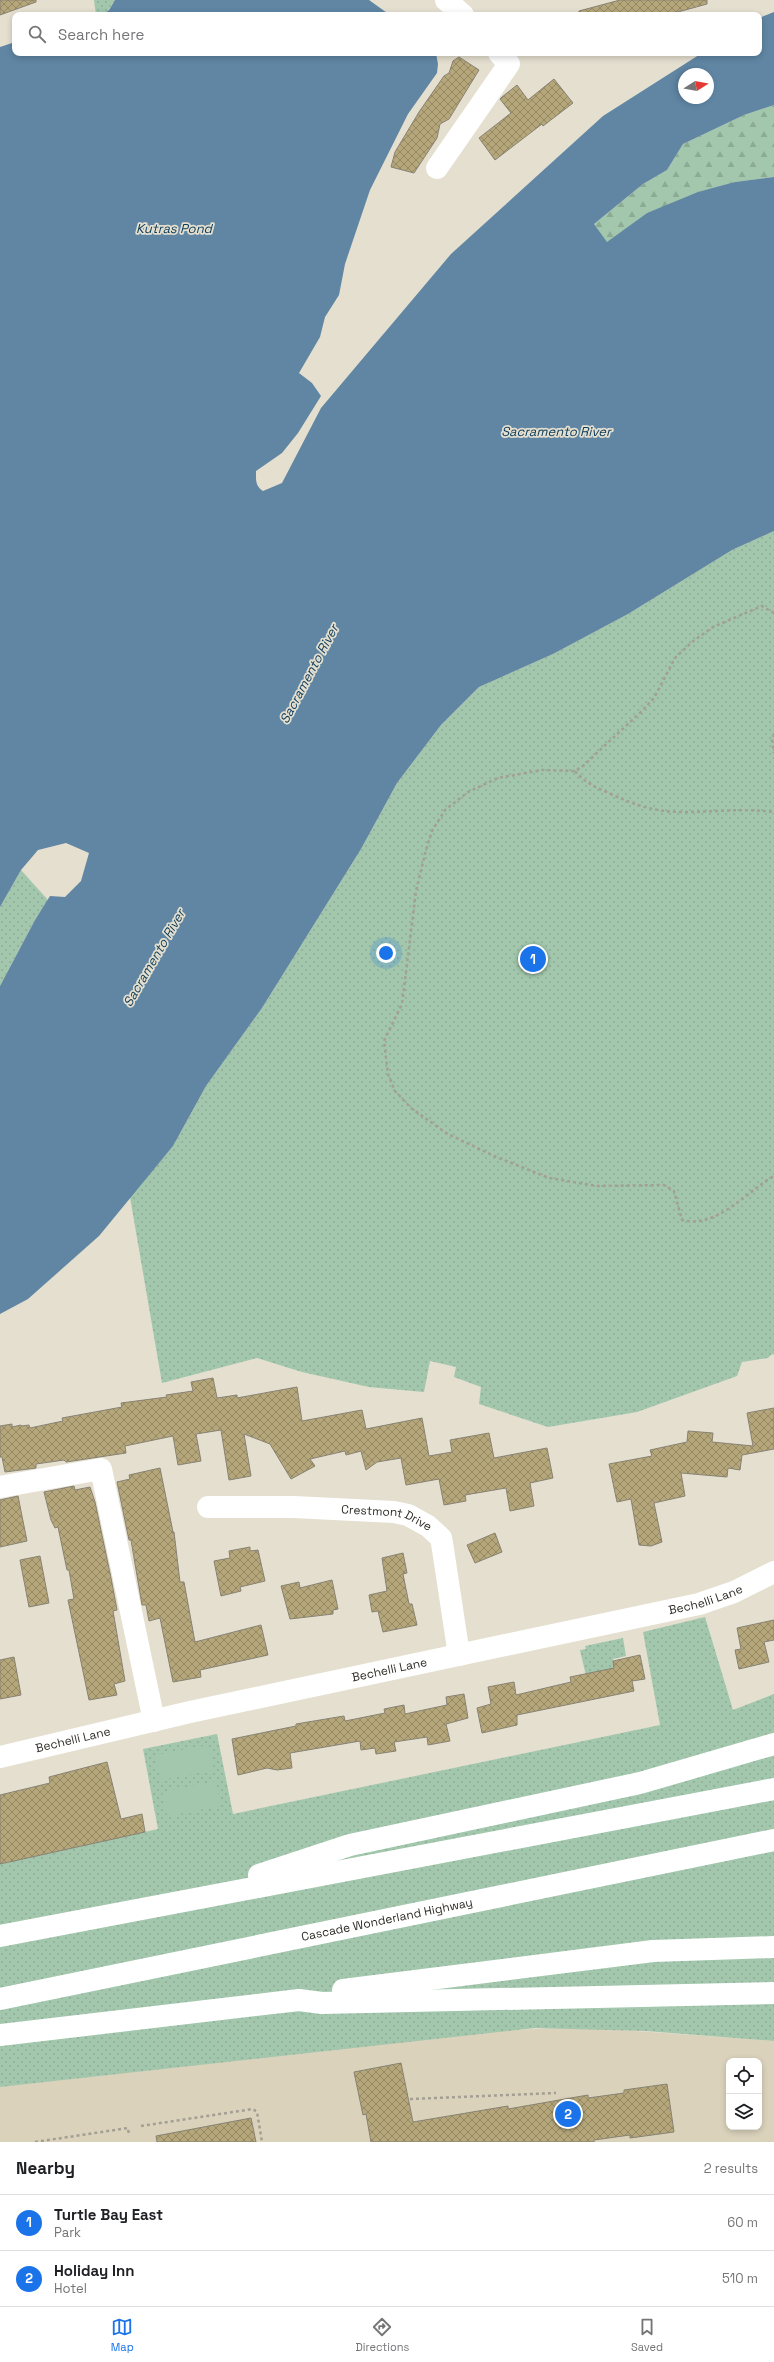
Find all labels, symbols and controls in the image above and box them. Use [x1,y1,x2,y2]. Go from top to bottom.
search box [12,12,762,56]
icon: search [26,23,48,45]
text: Search here [58,25,144,44]
north arrow [678,68,714,104]
water label: Kutras Pond [136,220,214,237]
water label: Sacramento River [501,423,613,440]
water label: Sacramento River [276,620,343,726]
water label: Sacramento River [119,904,190,1010]
your location [376,943,396,963]
pin: 1 [520,944,546,974]
street label: Crestmont Drive [341,1501,435,1535]
street label: Bechelli Lane [667,1581,745,1618]
street label: Bechelli Lane [350,1654,428,1685]
street label: Bechelli Lane [34,1723,112,1756]
street label: Cascade Wonderland Highway [300,1894,474,1945]
map controls [726,2058,762,2130]
button: locate [726,2058,762,2094]
button: layers [726,2094,762,2130]
pin: 2 [555,2099,581,2129]
text: Nearby [16,2157,75,2179]
text: 2 results [704,2160,758,2177]
text: Turtle Bay East [54,2205,163,2224]
text: 1 [26,2214,32,2231]
text: 60 m [727,2214,758,2231]
text: Park [54,2224,81,2241]
text: Holiday Inn [54,2261,135,2280]
text: 2 [25,2270,33,2287]
text: 510 m [722,2270,758,2287]
text: Hotel [54,2280,87,2297]
tab: Map [111,2316,134,2354]
tab: Directions [355,2316,409,2354]
tab: Saved [631,2316,663,2354]

